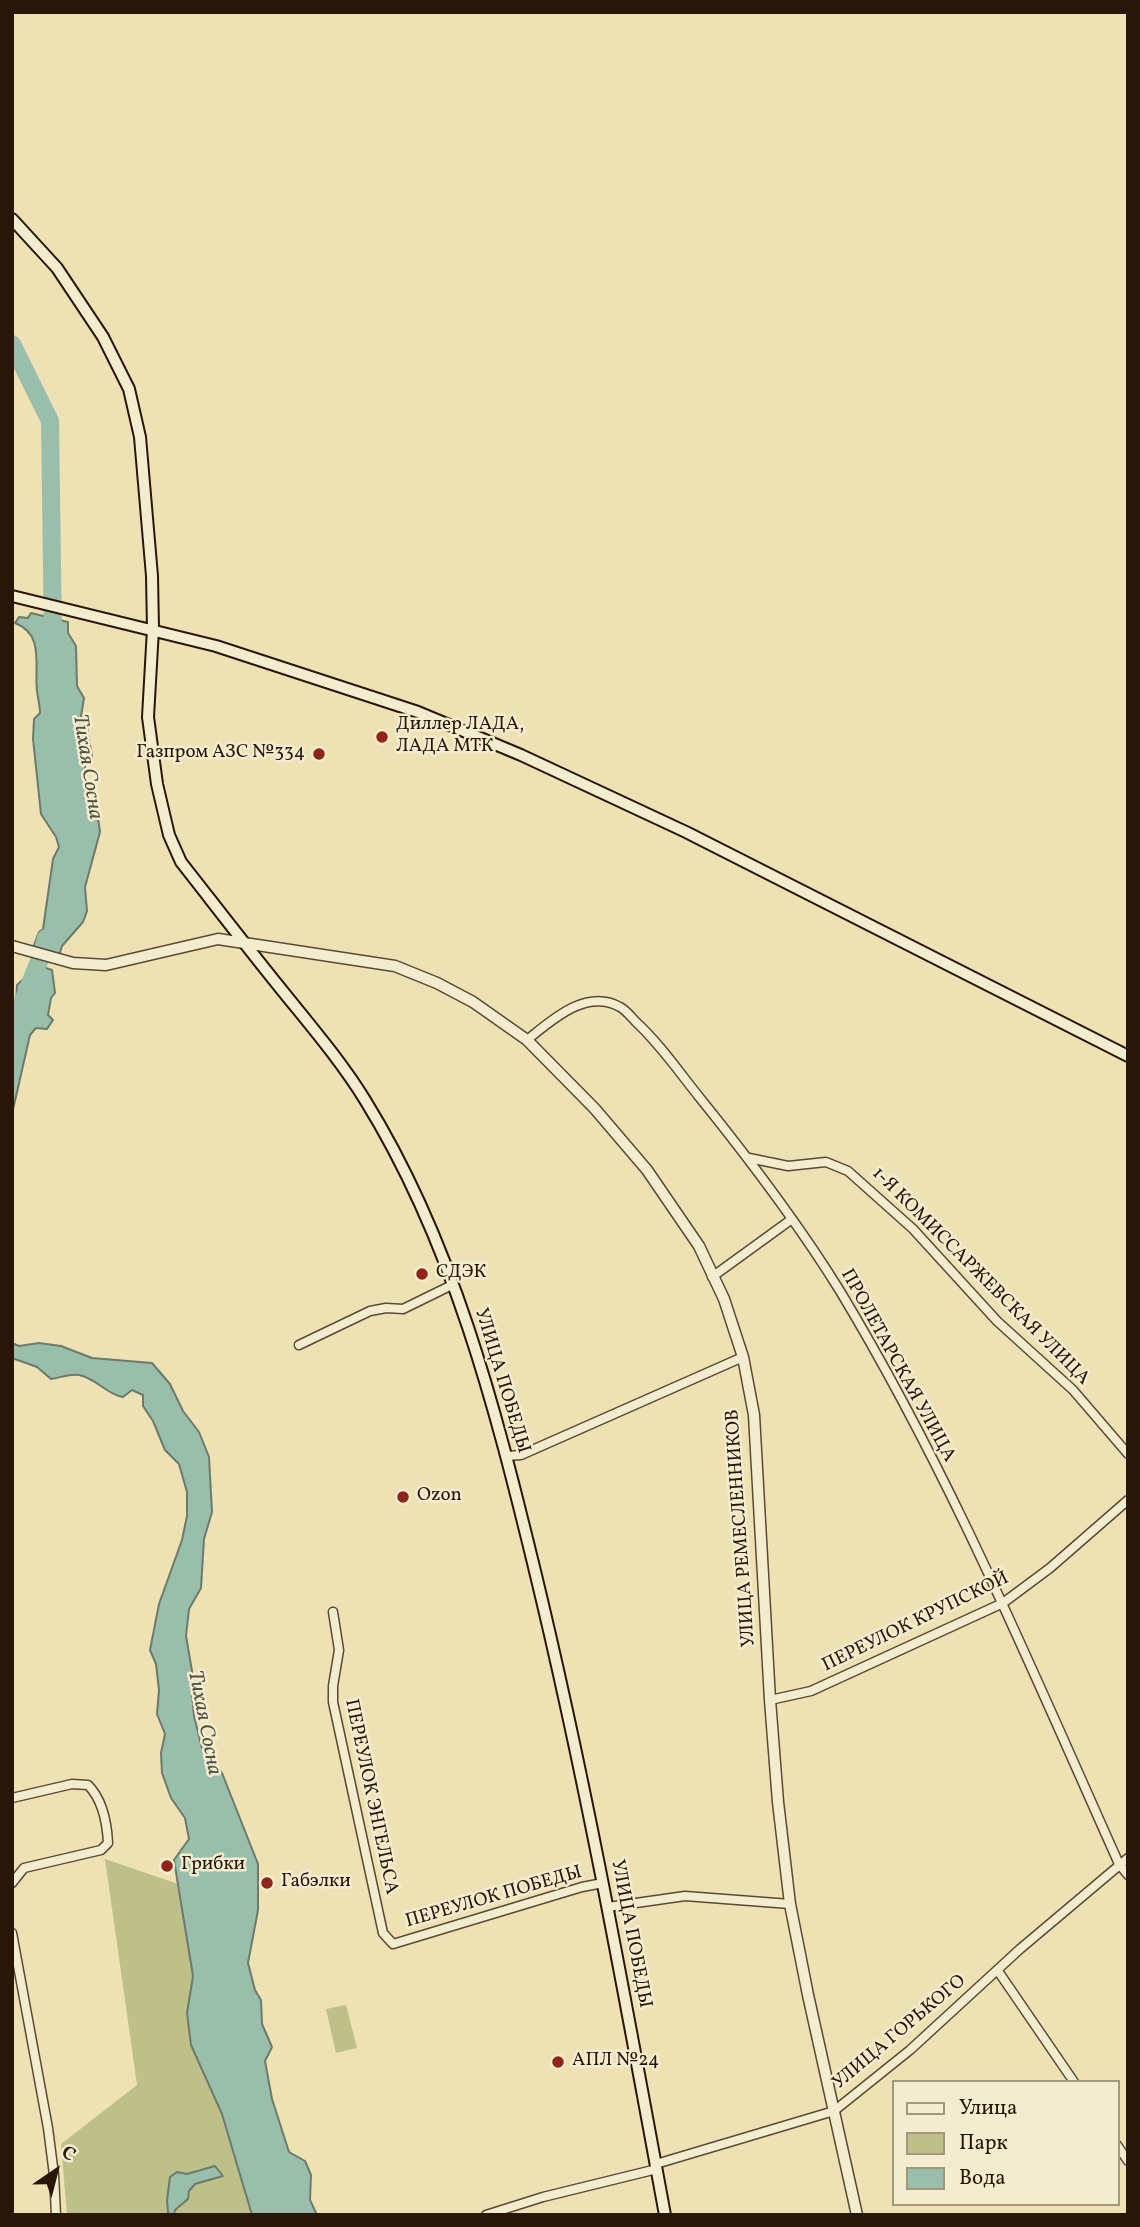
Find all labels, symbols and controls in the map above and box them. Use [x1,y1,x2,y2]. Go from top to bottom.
water label: Тихая Сосна [65,713,107,821]
place label: Диллер ЛАДА, ЛАДА МТК [396,715,524,759]
marker: Диллер ЛАДА, ЛАДА МТК [374,729,390,745]
place label: Газпром АЗС №334 [136,743,305,765]
marker: Газпром АЗС №334 [311,746,327,762]
street label: 1-Я КОМИССАРЖЕВСКАЯ УЛИЦА [866,1163,1094,1391]
place label: СДЭК [436,1263,486,1285]
marker: СДЭК [414,1266,430,1282]
street label: ПРОЛЕТАРСКАЯ УЛИЦА [834,1266,960,1466]
street label: УЛИЦА ПОБЕДЫ [468,1306,534,1456]
street label: УЛИЦА РЕМЕСЛЕННИКОВ [722,1408,762,1648]
place label: Ozon [417,1486,462,1508]
marker: Ozon [395,1489,411,1505]
street label: ПЕРЕУЛОК КРУПСКОЙ [819,1568,1013,1678]
water label: Тихая Сосна [181,1669,225,1777]
street label: ПЕРЕУЛОК ЭНГЕЛЬСА [338,1697,402,1897]
place label: Грибки [181,1855,245,1877]
marker: Грибки [159,1858,175,1874]
street label: УЛИЦА ПОБЕДЫ [604,1858,656,2010]
street label: ПЕРЕУЛОК ПОБЕДЫ [403,1862,585,1934]
place label: Габэлки [281,1872,351,1894]
marker: Габэлки [259,1875,275,1891]
street label: УЛИЦА ГОРЬКОГО [829,1971,971,2095]
place label: АПЛ №24 [572,2051,659,2073]
marker: АПЛ №24 [550,2054,566,2070]
legend [892,2080,1119,2206]
text: Улица [959,2094,1017,2123]
text: Парк [959,2129,1008,2158]
north arrow [21,2136,91,2206]
text: С [56,2140,81,2168]
text: Вода [959,2164,1006,2193]

